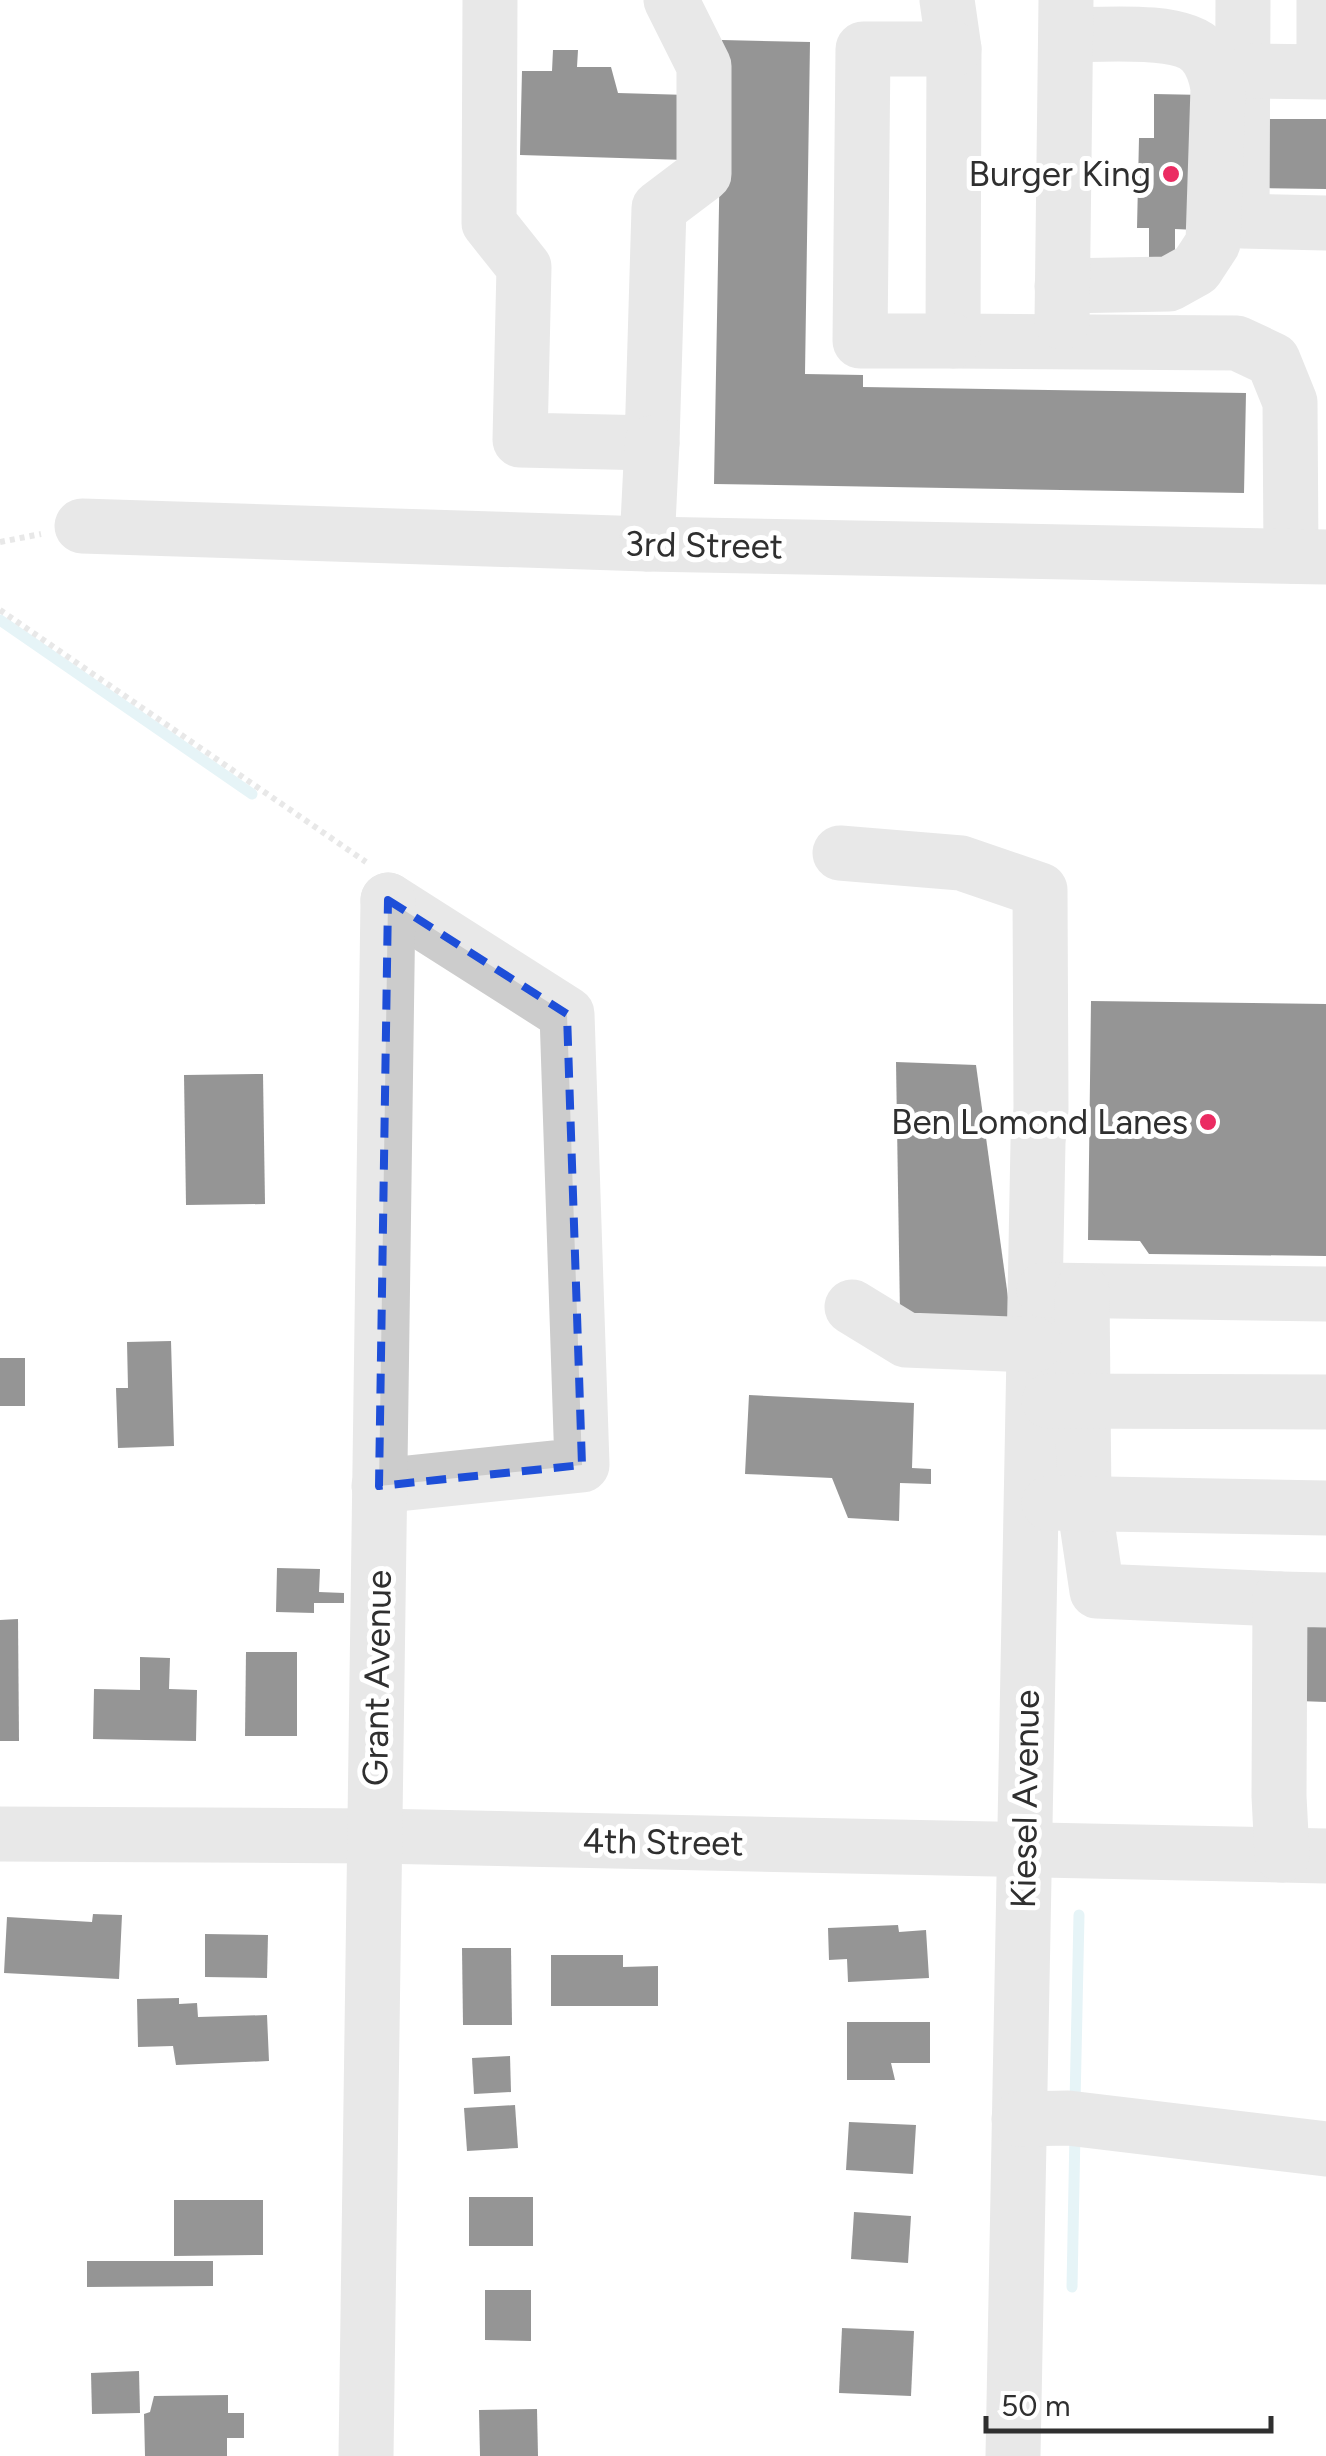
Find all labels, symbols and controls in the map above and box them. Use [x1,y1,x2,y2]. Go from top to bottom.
place label: Burger King [969,153,1151,195]
marker: Burger King [1160,163,1182,185]
street label: 3rd Street [625,523,783,567]
place label: Ben Lomond Lanes [891,1101,1188,1143]
marker: Ben Lomond Lanes [1197,1111,1219,1133]
street label: Grant Avenue [354,1570,400,1786]
street label: Kiesel Avenue [1002,1689,1048,1909]
street label: 4th Street [582,1820,744,1864]
scale bar [986,2371,1271,2433]
text: 50 m [1001,2387,1070,2424]

